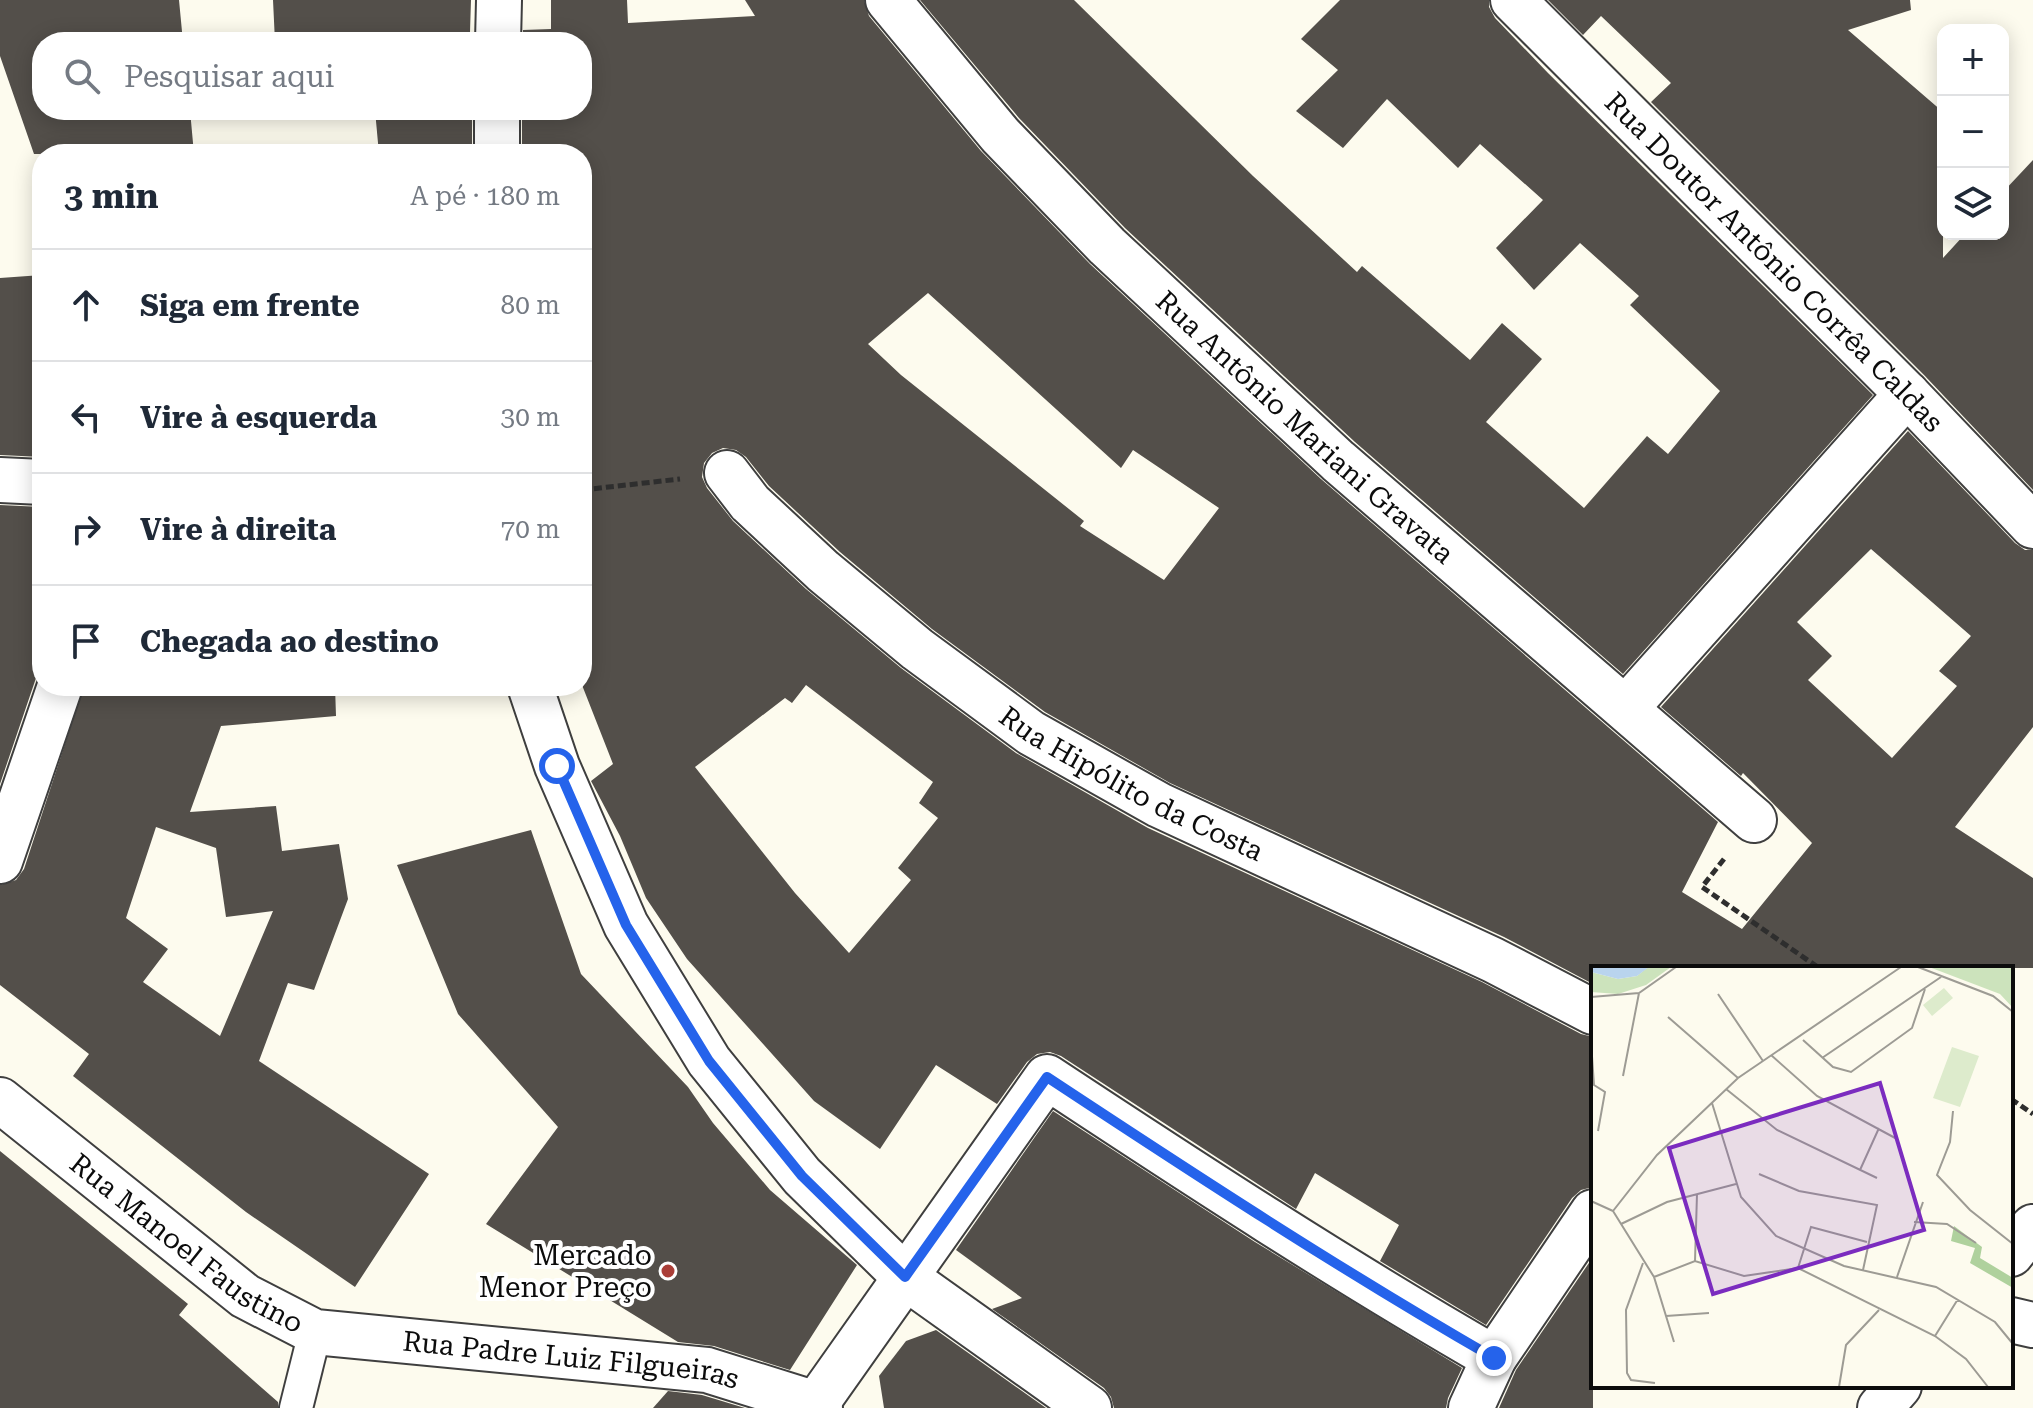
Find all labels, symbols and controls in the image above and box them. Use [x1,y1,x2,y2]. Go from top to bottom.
map controls [1937,24,2009,240]
button: + [1937,24,2009,96]
search box [32,32,592,120]
icon: search [60,54,104,98]
text: Pesquisar aqui [124,59,334,94]
street label: Rua Doutor Antônio Corrêa Caldas [1598,86,1950,439]
button: − [1937,96,2009,168]
button: layers [1937,168,2009,240]
text: 3 min [64,176,159,216]
text: A pé · 180 m [410,181,560,211]
icon: ahead [64,283,108,327]
street label: Rua Antônio Mariani Gravata [1149,284,1460,570]
text: Siga em frente [140,288,360,323]
text: 80 m [501,290,560,320]
icon: left [64,395,108,439]
text: Vire à esquerda [140,400,377,435]
text: 30 m [501,402,560,432]
icon: right [64,507,108,551]
text: Vire à direita [140,512,336,547]
text: 70 m [501,514,560,544]
icon: arrive [64,619,108,663]
text: Chegada ao destino [140,624,439,659]
street label: Rua Hipólito da Costa [993,699,1269,868]
route start [539,748,575,784]
inset map [1591,966,2013,1388]
street label: Rua Manoel Faustino [63,1147,309,1340]
place label: Mercado Menor Preço [479,1239,652,1304]
marker: Mercado Menor Preço [659,1262,677,1280]
street label: Rua Padre Luiz Filgueiras [401,1325,743,1396]
route end [1476,1340,1512,1376]

